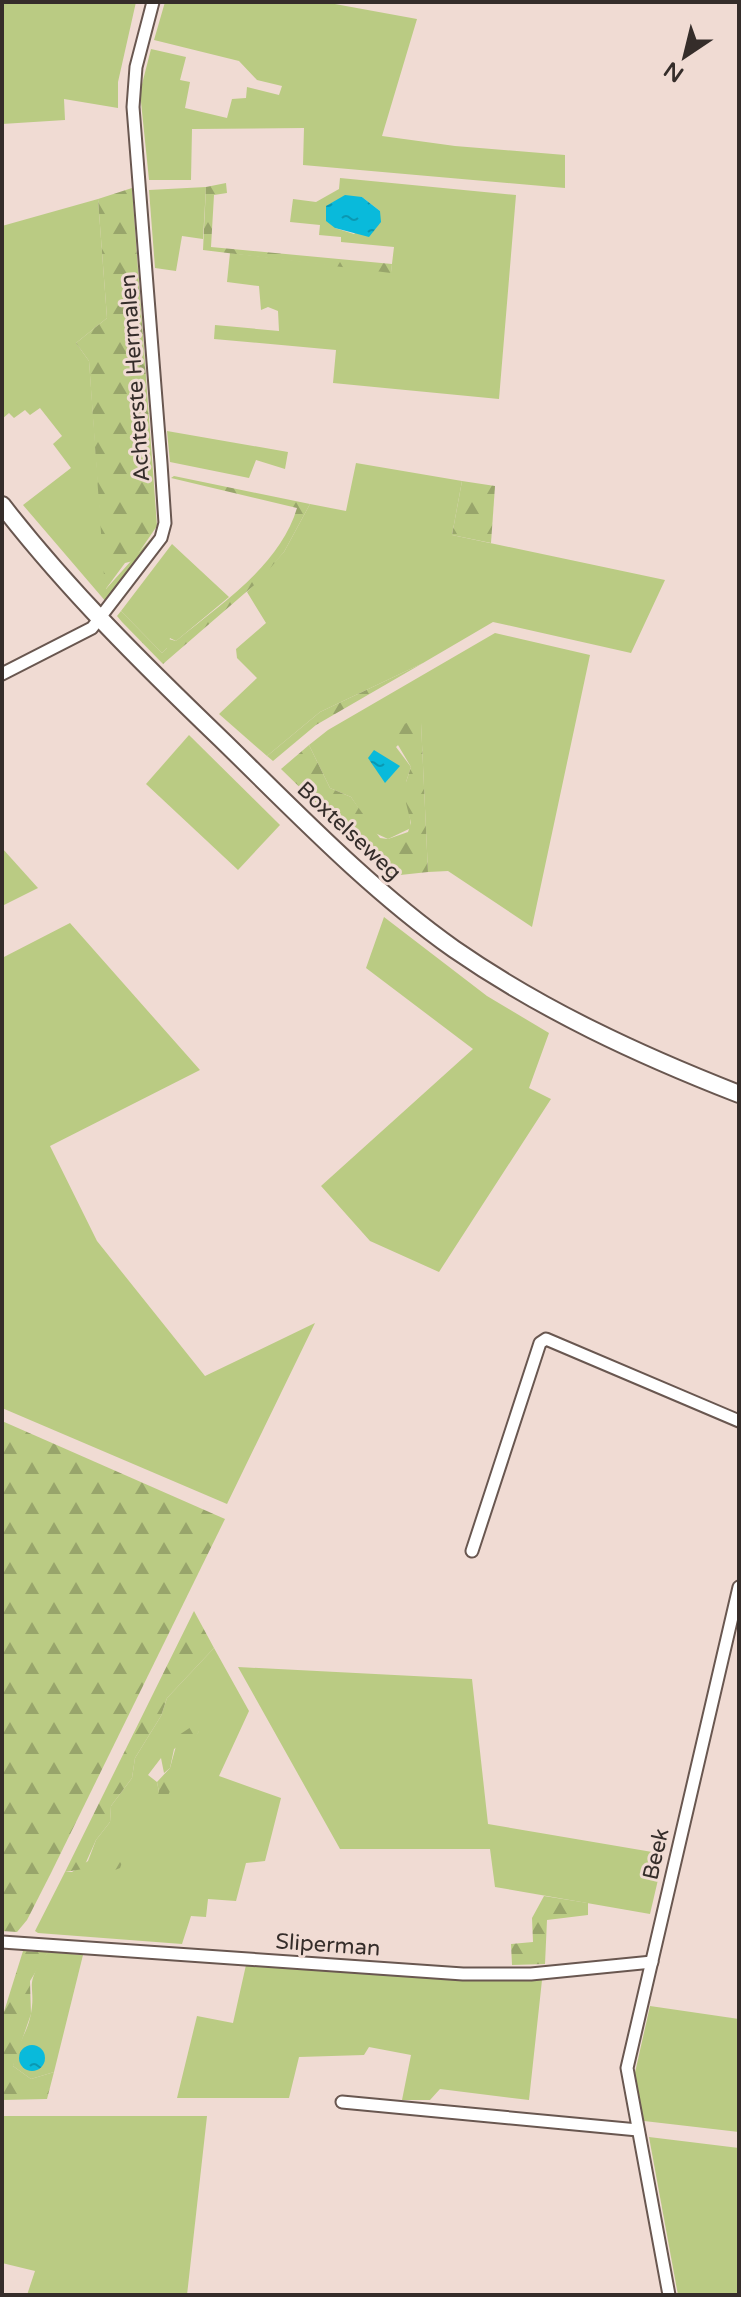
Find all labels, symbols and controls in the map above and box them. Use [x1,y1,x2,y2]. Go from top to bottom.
north arrow [645,16,725,96]
text: N [659,56,689,87]
street label: Achterste Hermalen [115,273,155,483]
street label: Boxtelseweg [292,776,406,886]
street label: Beek [637,1826,675,1882]
street label: Sliperman [275,1928,381,1962]

